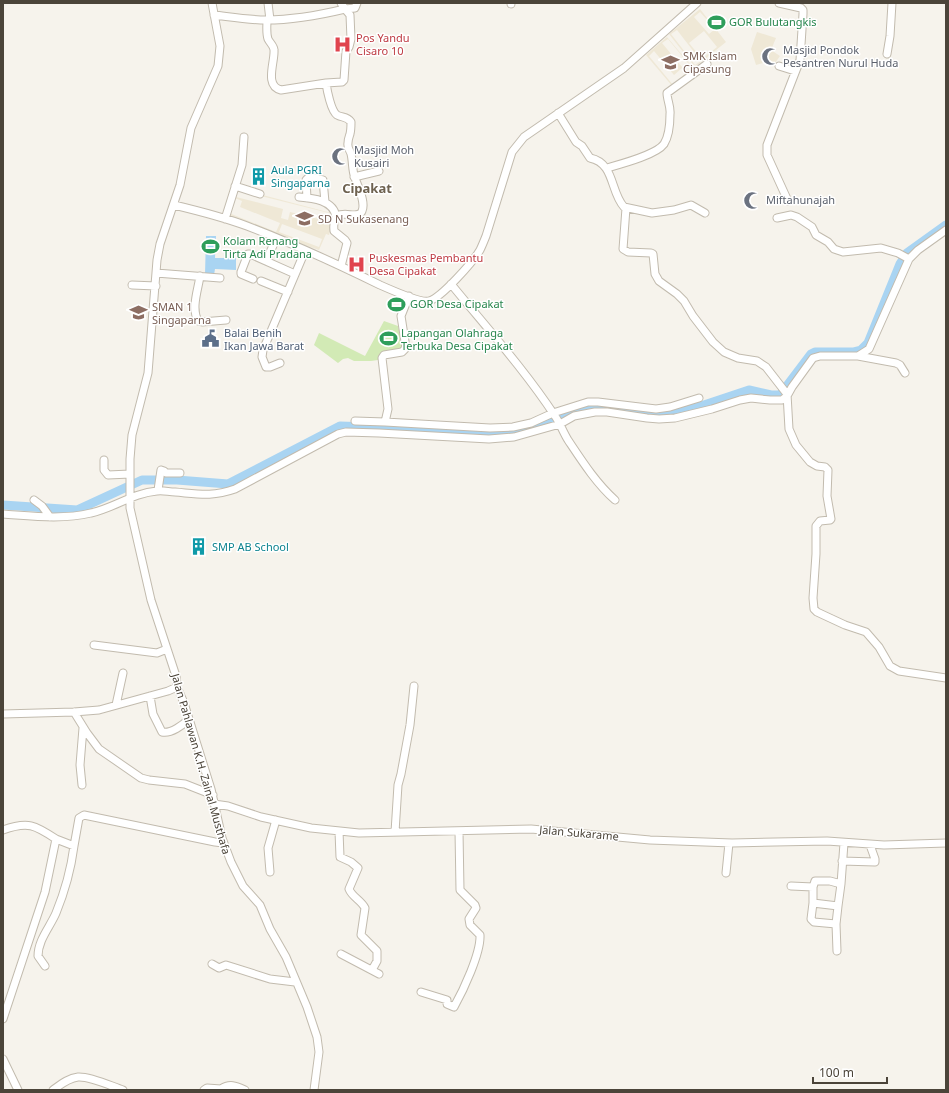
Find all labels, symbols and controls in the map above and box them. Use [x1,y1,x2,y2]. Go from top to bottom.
sports icon: GOR Bulutangkis [706,12,726,32]
place label: GOR Bulutangkis [729,14,817,29]
place label: Pos Yandu Cisaro 10 [356,30,410,58]
hospital icon: Pos Yandu Cisaro 10 [333,34,353,54]
place label: Masjid Pondok Pesantren Nurul Huda [783,42,898,70]
mosque icon: Masjid Pondok Pesantren Nurul Huda [760,46,780,66]
place label: SMK Islam Cipasung [683,48,737,76]
school or university icon: SMK Islam Cipasung [660,52,680,72]
place label: Masjid Moh Kusairi [354,142,414,170]
mosque icon: Masjid Moh Kusairi [331,146,351,166]
place label: Aula PGRI Singaparna [271,162,330,190]
building icon: Aula PGRI Singaparna [248,166,268,186]
district label: Cipakat [342,179,392,197]
mosque icon: Miftahunajah [743,190,763,210]
place label: Miftahunajah [766,192,835,207]
school or university icon: SD N Sukasenang [295,209,315,229]
place label: SD N Sukasenang [318,211,409,226]
place label: Kolam Renang Tirta Adi Pradana [223,233,312,261]
sports icon: Kolam Renang Tirta Adi Pradana [200,237,220,257]
place label: Puskesmas Pembantu Desa Cipakat [369,250,483,278]
hospital icon: Puskesmas Pembantu Desa Cipakat [346,254,366,274]
sports icon: GOR Desa Cipakat [387,294,407,314]
place label: GOR Desa Cipakat [410,296,504,311]
place label: SMAN 1 Singaparna [152,299,211,327]
school or university icon: SMAN 1 Singaparna [129,303,149,323]
place label: Balai Benih Ikan Jawa Barat [224,325,304,353]
place label: Lapangan Olahraga Terbuka Desa Cipakat [401,325,513,353]
public building icon: Balai Benih Ikan Jawa Barat [201,329,221,349]
sports icon: Lapangan Olahraga Terbuka Desa Cipakat [378,329,398,349]
building icon: SMP AB School [189,537,209,557]
place label: SMP AB School [212,539,289,554]
street label: Jalan Pahlawan K.H. Zainal Musthafa [168,671,235,856]
street label: Jalan Sukarame [538,821,619,843]
scale bar [813,1059,887,1085]
text: 100 m [819,1064,854,1081]

